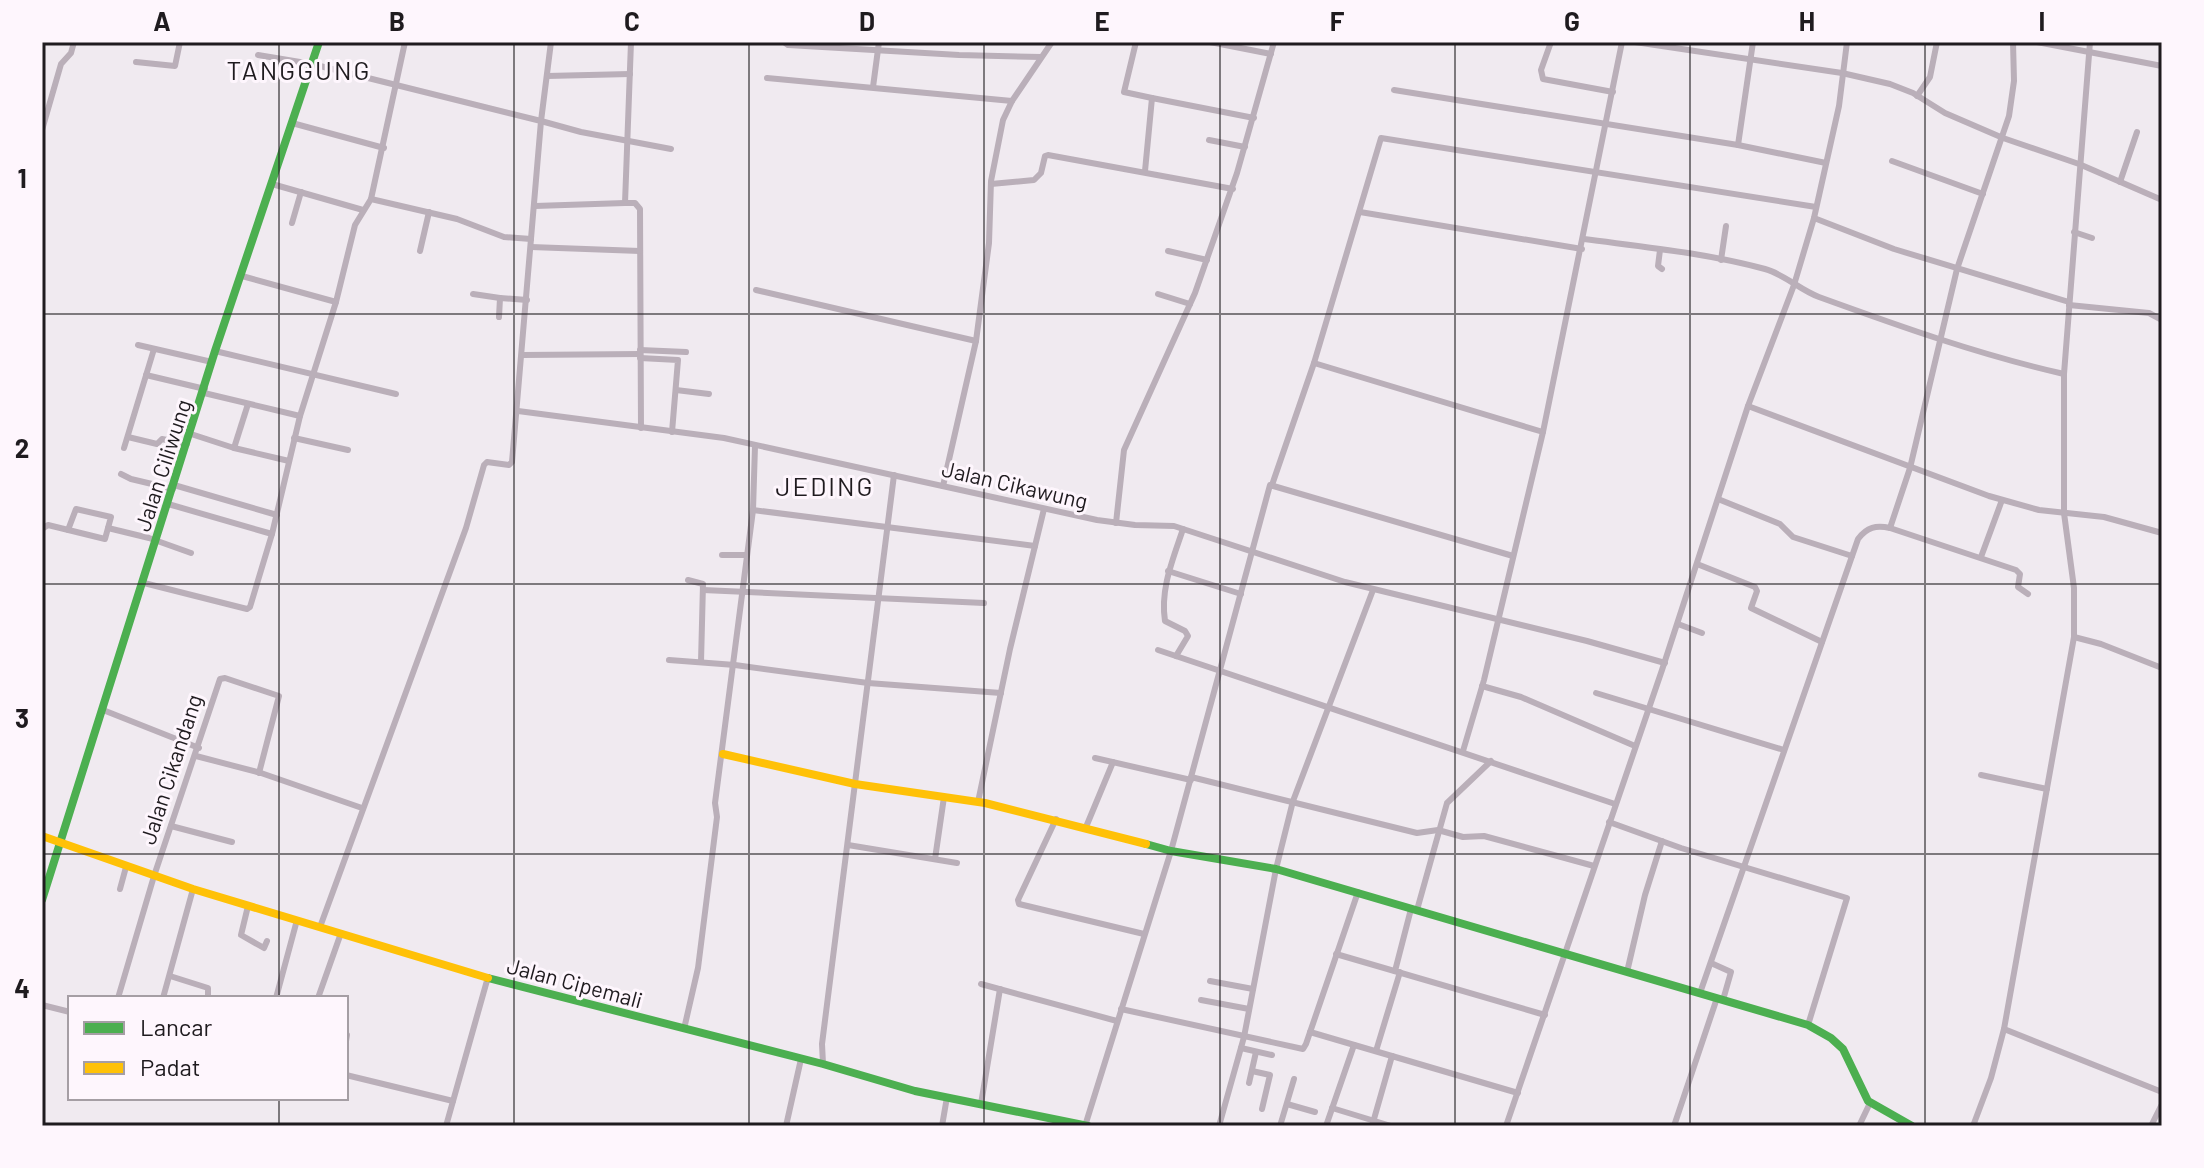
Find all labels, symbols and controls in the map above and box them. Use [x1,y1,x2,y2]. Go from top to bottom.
text: A [153,5,171,36]
text: B [389,5,405,36]
text: C [624,5,640,36]
text: D [859,5,875,36]
text: E [1094,5,1110,36]
text: F [1330,5,1345,36]
text: G [1564,5,1580,36]
text: H [1799,5,1815,36]
text: I [2039,5,2045,36]
district label: TANGGUNG [227,54,371,85]
text: 1 [17,162,27,193]
street label: Jalan Ciliwung [128,396,196,534]
text: 2 [15,432,29,463]
street label: Jalan Cikawung [940,455,1090,513]
district label: JEDING [775,470,875,501]
street label: Jalan Cikandang [134,691,206,847]
text: 3 [15,702,29,733]
street label: Jalan Cipemali [504,951,646,1013]
text: 4 [14,972,30,1003]
legend [68,996,348,1100]
text: Lancar [140,1012,212,1041]
text: Padat [140,1052,200,1081]

